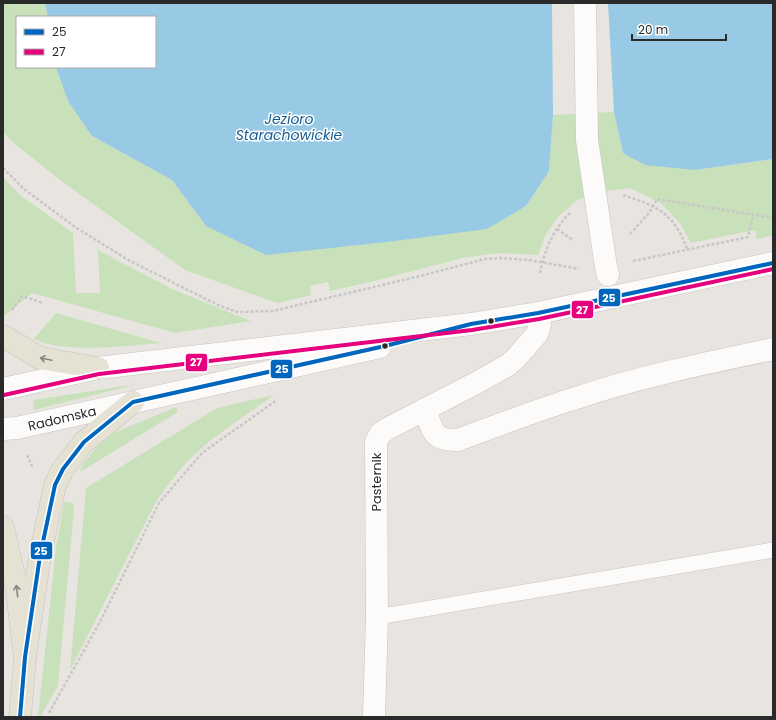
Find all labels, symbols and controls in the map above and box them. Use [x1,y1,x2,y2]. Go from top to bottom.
legend [16,16,156,68]
scale bar [632,16,726,42]
text: 20 m [638,21,668,38]
text: 25 [52,23,66,40]
text: 27 [52,43,66,60]
water label: Jezioro Starachowickie [236,109,343,145]
line badge: 25 [598,288,621,307]
text: 25 [602,290,616,306]
line badge: 27 [571,300,594,319]
text: 27 [576,302,588,318]
unlabelled marker [486,316,496,326]
unlabelled marker [380,341,390,351]
line badge: 27 [185,353,208,372]
one-way arrow [39,354,52,362]
text: 27 [190,354,202,370]
line badge: 25 [270,359,293,379]
text: 25 [275,361,289,377]
street label: Radomska [26,401,98,436]
street label: Pasternik [367,452,386,511]
line badge: 25 [30,541,53,560]
text: 25 [34,543,48,559]
one-way arrow [13,585,21,598]

